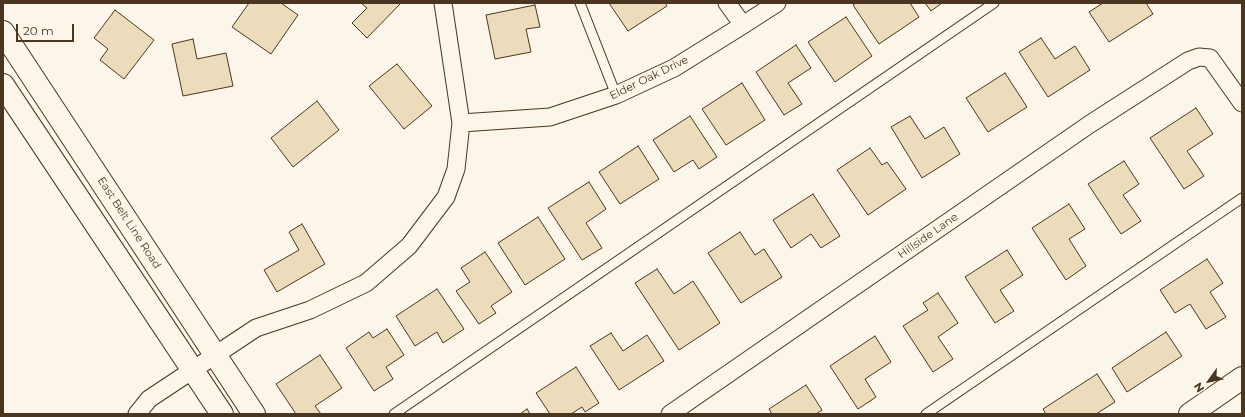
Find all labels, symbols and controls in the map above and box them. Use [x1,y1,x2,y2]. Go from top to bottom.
scale bar [18,16,76,42]
text: 20 m [23,23,54,38]
street label: Elder Oak Drive [608,53,690,103]
street label: East Belt Line Road [94,175,164,271]
street label: Hillside Lane [895,210,961,262]
north arrow [1189,361,1229,401]
text: N [1191,380,1207,395]

